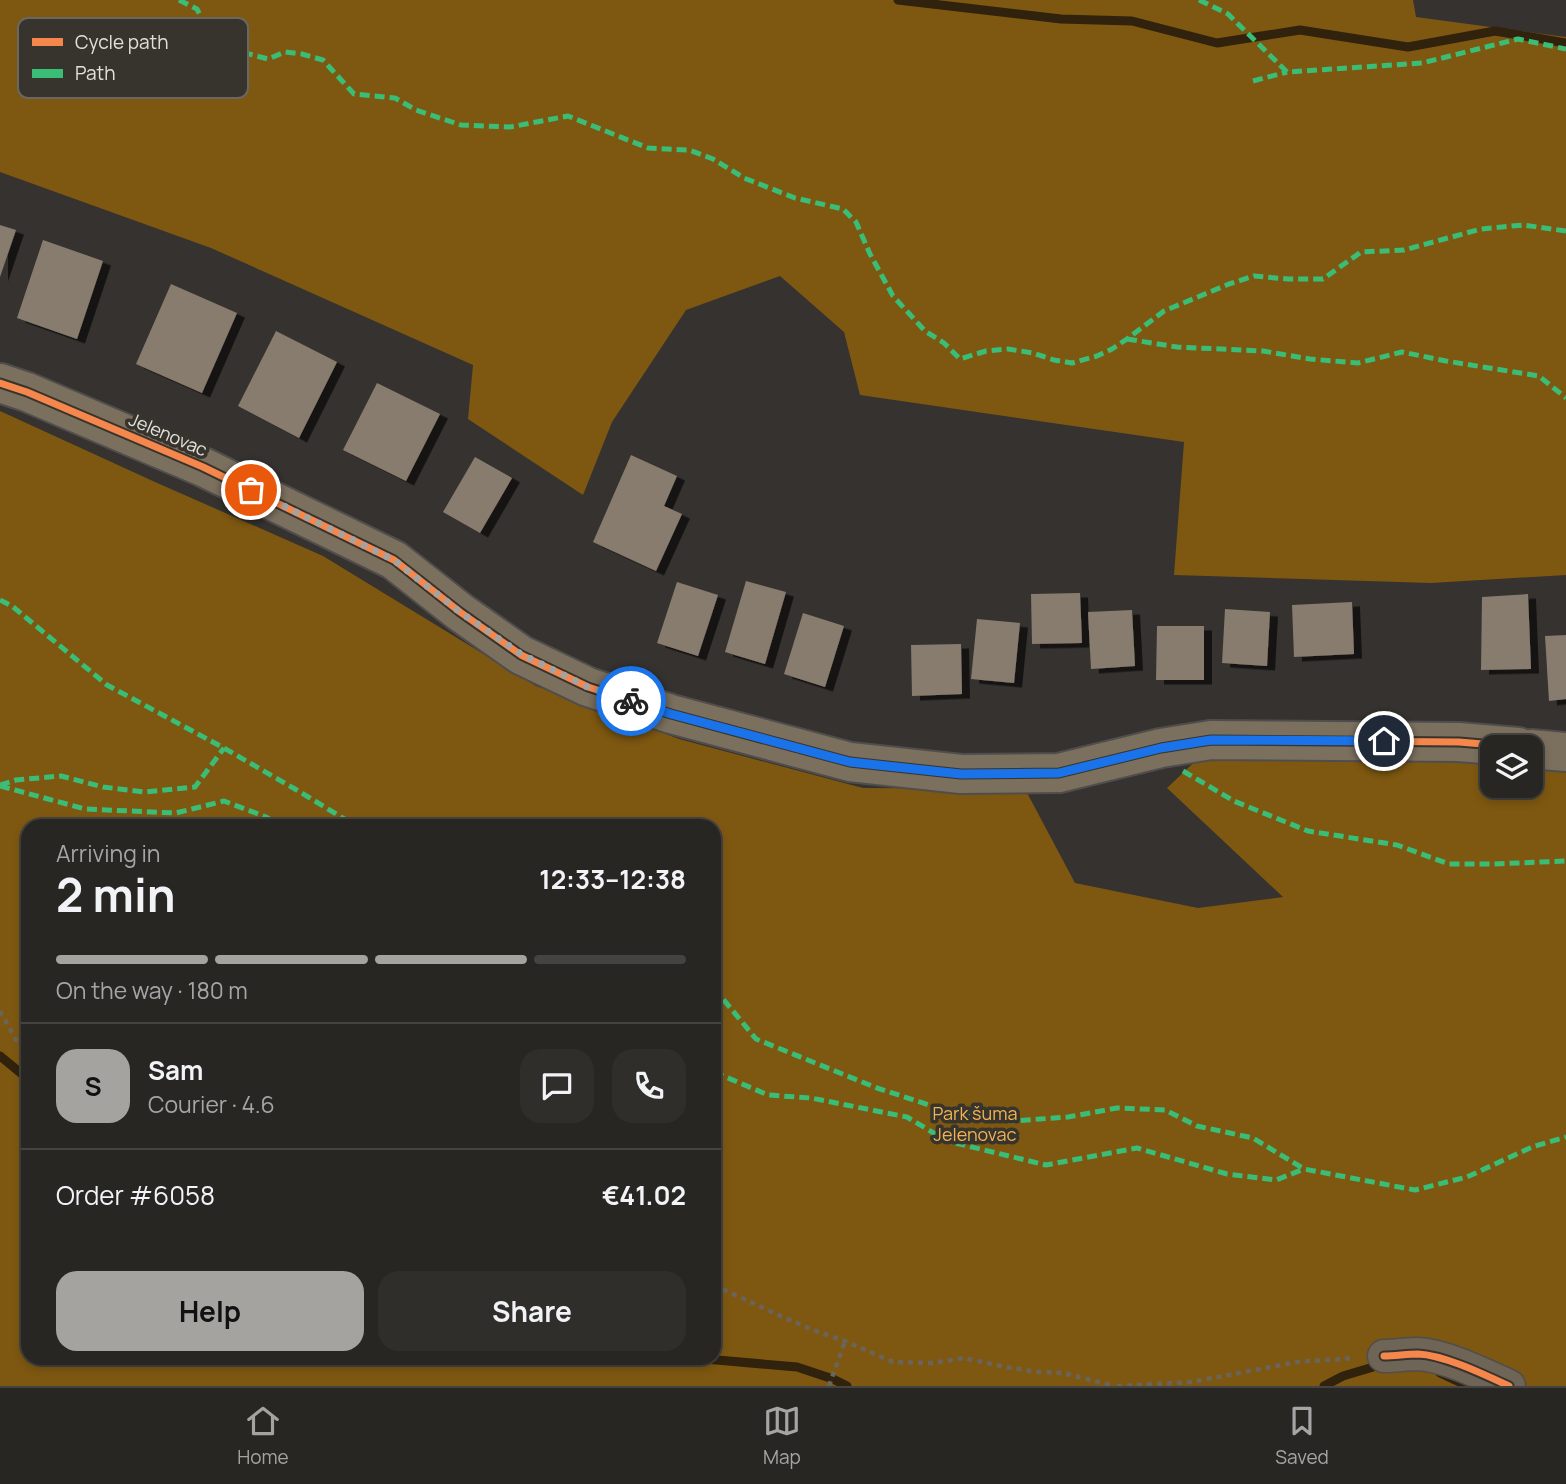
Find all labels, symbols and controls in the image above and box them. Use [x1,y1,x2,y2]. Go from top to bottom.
legend [18,18,248,98]
text: Cycle path [75,29,169,55]
text: Path [75,60,115,86]
street label: Jelenovac [126,407,211,461]
pin [221,460,281,520]
icon: bag [232,471,270,509]
courier [596,666,666,736]
icon: bike [612,682,650,720]
pin [1354,711,1414,771]
icon: home [1365,722,1403,760]
map controls [1480,735,1543,798]
button: layers [1480,735,1543,798]
text: Arriving in [56,837,161,869]
text: 12:33–12:38 [539,861,686,897]
text: 2 min [56,863,176,926]
text: On the way · 180 m [56,974,248,1006]
button: chat [520,1049,594,1123]
button: phone [612,1049,686,1123]
text: Sam [148,1052,203,1088]
text: S [84,1068,102,1104]
text: Courier · 4.6 [148,1088,275,1120]
park label: Park šuma Jelenovac [933,1101,1017,1146]
text: Order #6058 [56,1177,215,1213]
text: €41.02 [602,1177,686,1213]
button: Help [56,1271,364,1351]
button: Share [378,1271,686,1351]
tab: Home [237,1402,289,1470]
tab: Map [763,1402,801,1470]
tab: Saved [1275,1402,1329,1470]

